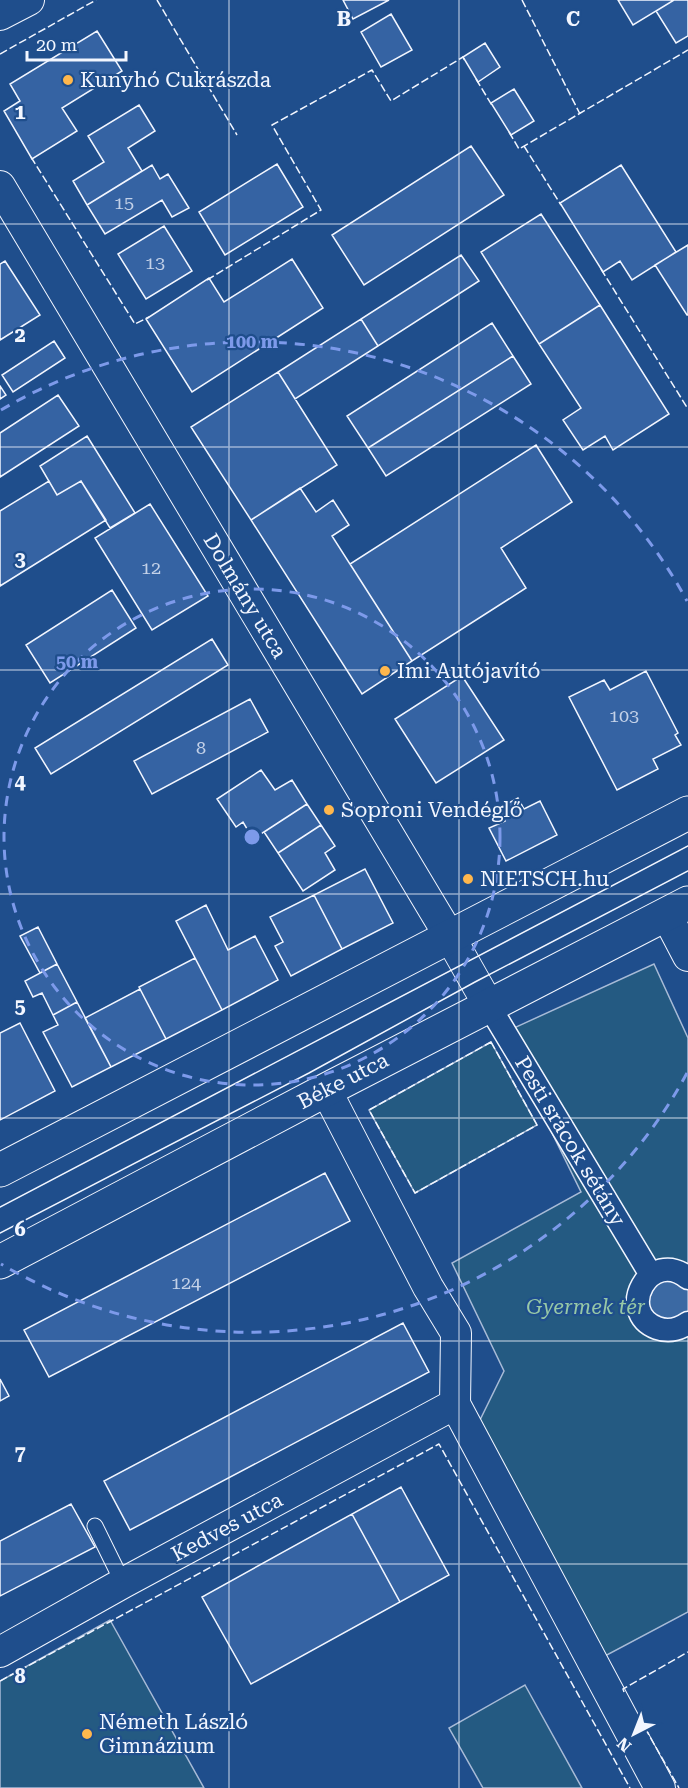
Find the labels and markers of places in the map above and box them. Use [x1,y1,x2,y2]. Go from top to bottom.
place label: Kunyhó Cukrászda [80,68,272,92]
marker: Kunyhó Cukrászda [61,73,75,87]
place label: Imi Autójavító [397,659,541,683]
marker: Imi Autójavító [378,664,392,678]
place label: Soproni Vendéglő [341,798,523,822]
marker: Soproni Vendéglő [322,803,336,817]
centre of rings [242,827,262,847]
place label: NIETSCH.hu [480,867,609,891]
marker: NIETSCH.hu [461,872,475,886]
place label: Németh László Gimnázium [99,1710,248,1758]
marker: Németh László Gimnázium [80,1727,94,1741]

